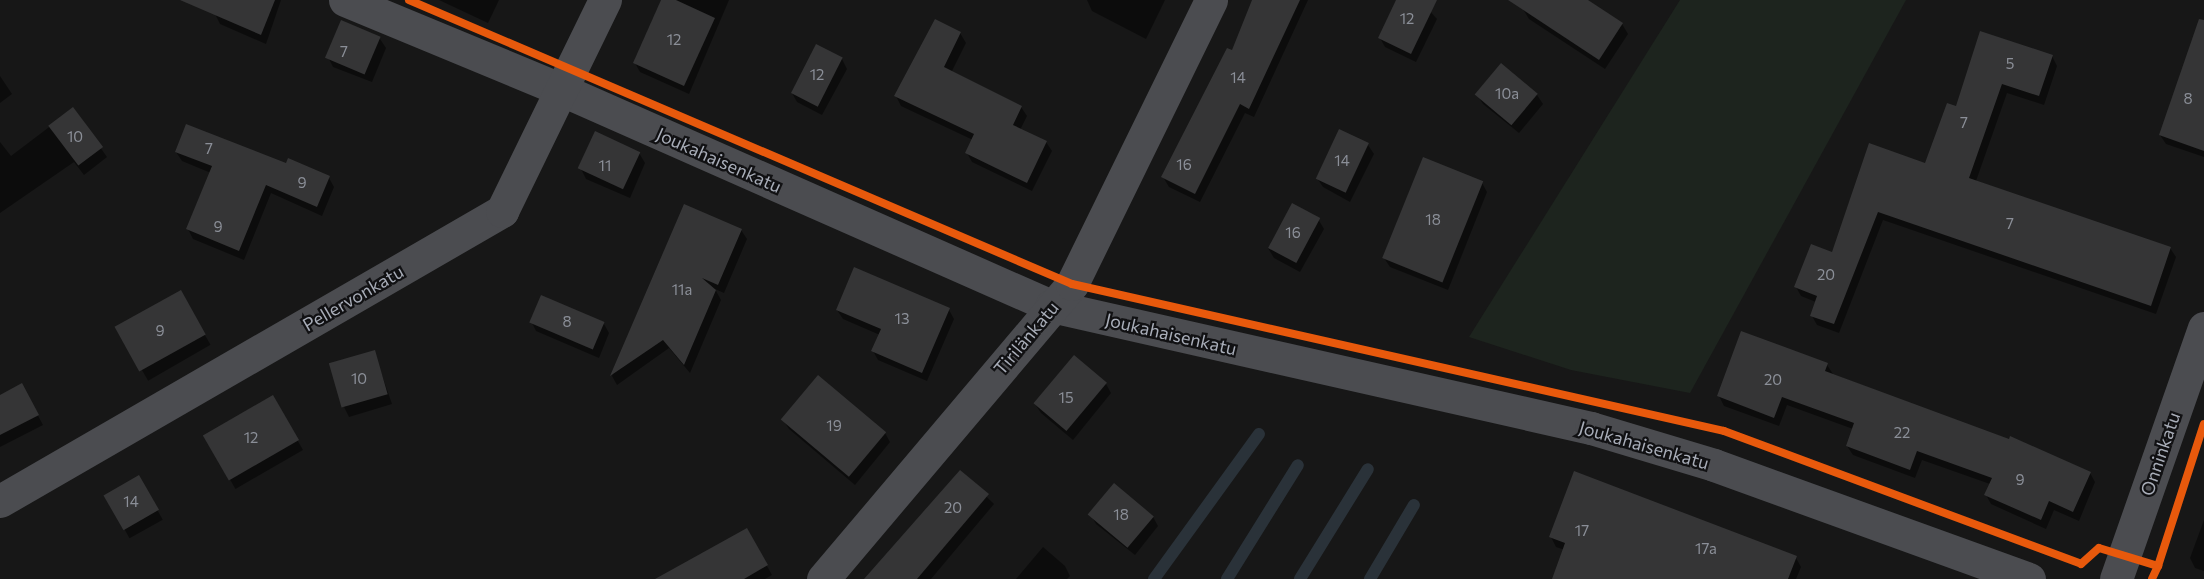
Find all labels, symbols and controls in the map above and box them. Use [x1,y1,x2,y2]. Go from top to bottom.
house number: 12 [1400,10,1414,28]
house number: 12 [667,31,681,49]
house number: 7 [340,43,348,61]
house number: 5 [2006,55,2014,73]
house number: 12 [810,66,824,84]
house number: 14 [1230,69,1246,87]
house number: 10a [1495,85,1519,103]
house number: 8 [2183,90,2193,108]
house number: 7 [1960,114,1968,132]
street label: Joukahaisenkatu [653,123,785,197]
house number: 10 [67,128,83,146]
house number: 7 [205,140,213,158]
house number: 14 [1334,152,1350,170]
house number: 16 [1176,156,1192,174]
house number: 11 [599,157,611,175]
house number: 9 [297,174,307,192]
house number: 18 [1425,211,1441,229]
house number: 7 [2006,215,2014,233]
house number: 9 [213,218,223,236]
house number: 16 [1285,224,1301,242]
street label: Pellervonkatu [299,260,407,336]
house number: 20 [1817,266,1835,284]
house number: 11a [672,281,692,299]
street label: Tirilänkatu [989,297,1063,379]
street label: Joukahaisenkatu [1103,308,1239,360]
house number: 13 [895,310,909,328]
house number: 8 [562,313,572,331]
house number: 9 [155,322,165,340]
house number: 10 [351,370,367,388]
house number: 20 [1764,371,1782,389]
house number: 15 [1058,389,1074,407]
street label: Onninkatu [2136,409,2184,499]
street label: Joukahaisenkatu [1577,416,1711,474]
house number: 19 [826,417,842,435]
house number: 22 [1894,424,1910,442]
house number: 12 [244,429,258,447]
house number: 9 [2015,471,2025,489]
house number: 14 [123,493,139,511]
house number: 20 [944,499,962,517]
house number: 18 [1113,506,1129,524]
house number: 17 [1575,522,1589,540]
house number: 17a [1695,540,1717,558]

